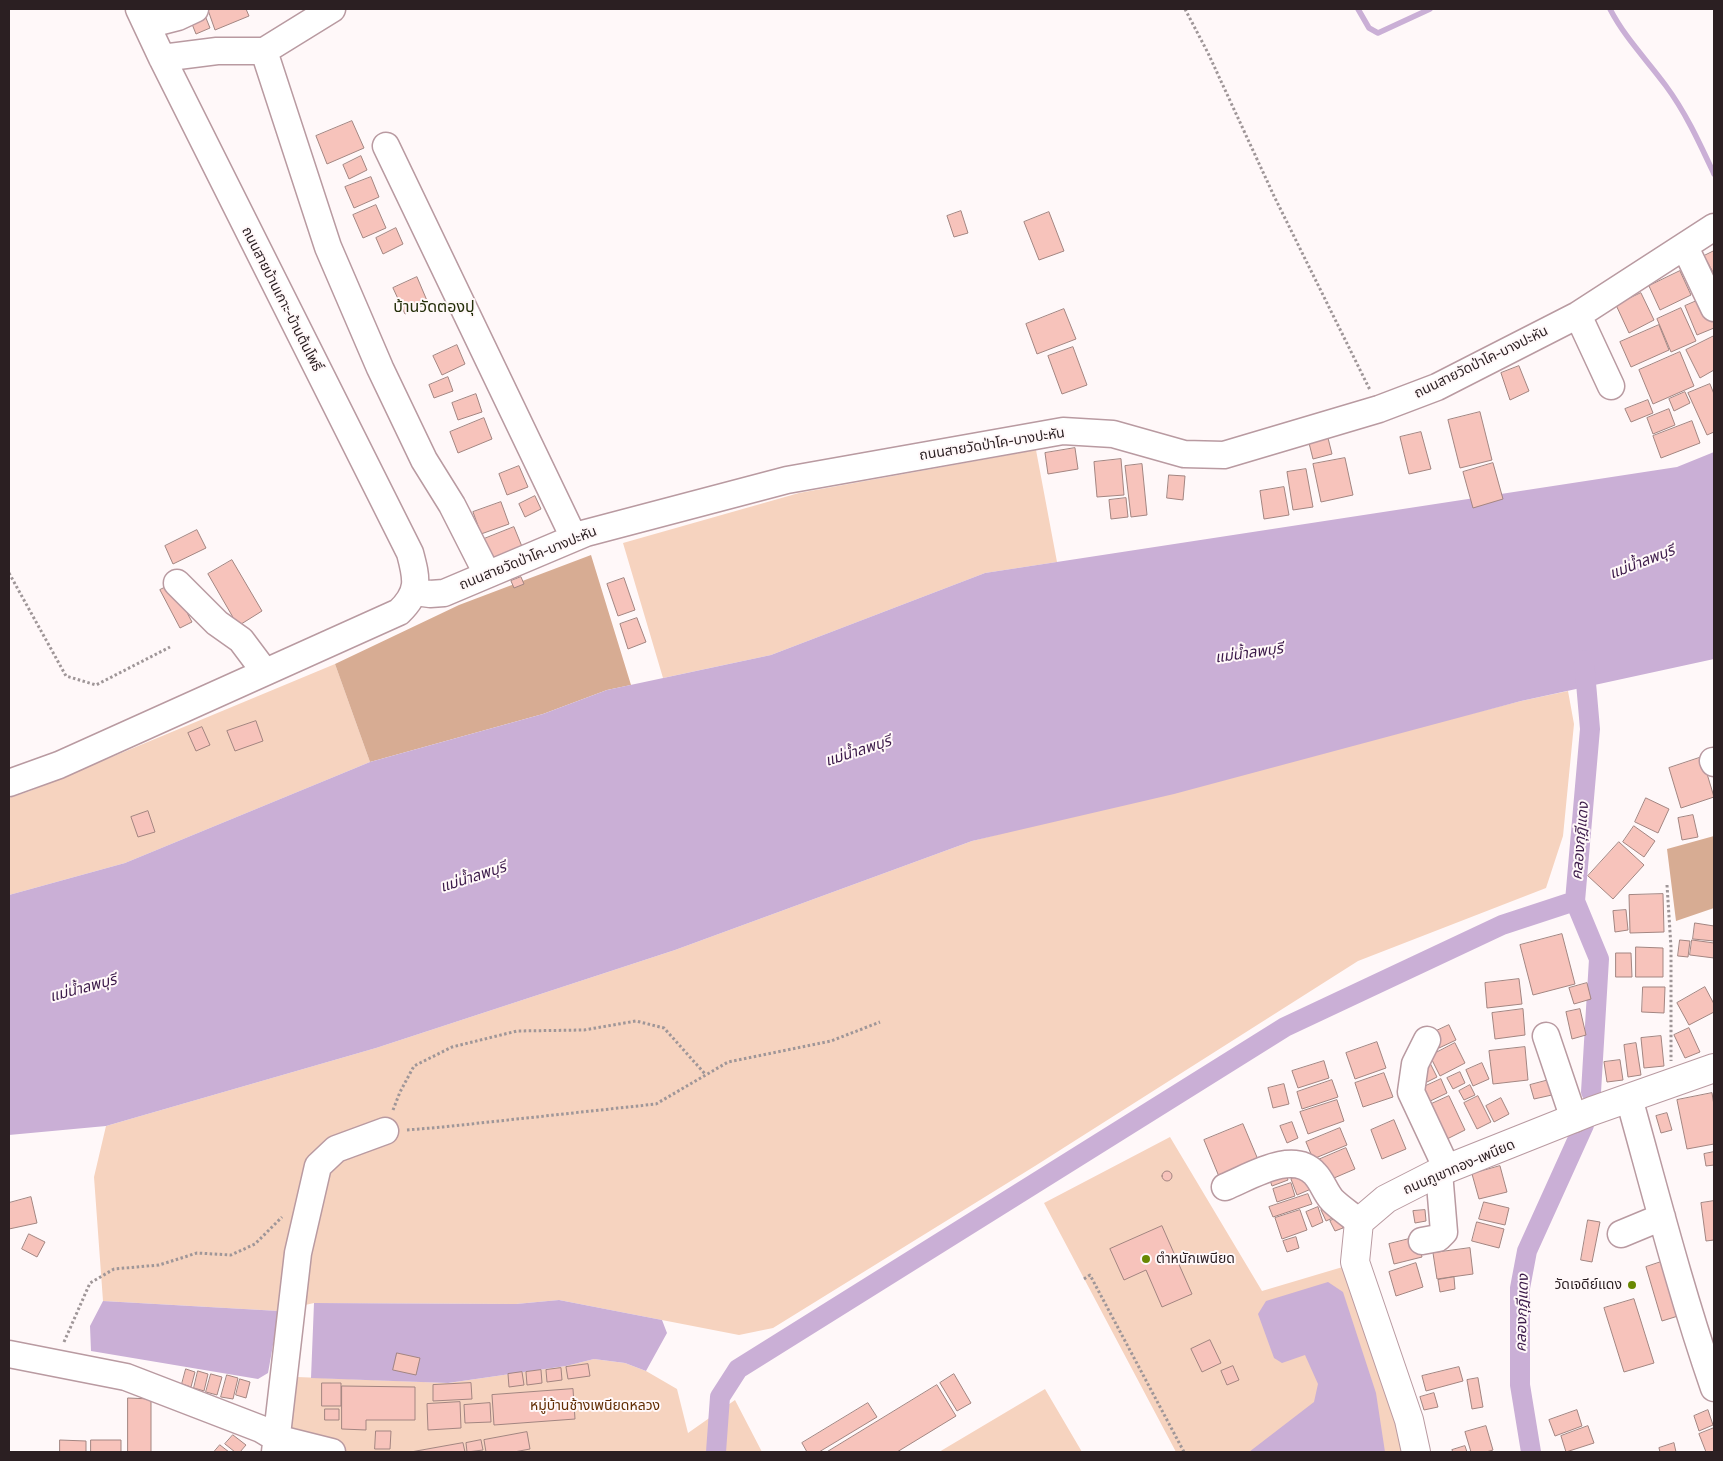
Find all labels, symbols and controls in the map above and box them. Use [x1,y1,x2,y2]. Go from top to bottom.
street label: ถนนสายบ้านเกาะ-บ้านต้นโพธิ์ [238,224,326,374]
district label: บ้านวัดตองปุ [393,297,475,317]
street label: ถนนสายวัดป่าโค-บางปะหัน [1411,322,1551,402]
street label: ถนนสายวัดป่าโค-บางปะหัน [918,424,1066,464]
street label: ถนนสายวัดป่าโค-บางปะหัน [457,523,599,593]
water label: แม่น้ำลพบุรี [1607,541,1677,583]
water label: แม่น้ำลพบุรี [1214,639,1284,667]
water label: แม่น้ำลพบุรี [823,732,893,770]
water label: คลองกุฎีแดง [1568,801,1592,881]
water label: แม่น้ำลพบุรี [438,858,508,896]
water label: แม่น้ำลพบุรี [48,970,118,1006]
street label: ถนนภูเขาทอง-เพนียด [1401,1136,1517,1198]
place label: ตำหนักเพนียด [1156,1251,1235,1267]
marker: ตำหนักเพนียด [1140,1253,1152,1265]
water label: คลองกุฎีแดง [1512,1274,1532,1352]
place label: วัดเจดีย์แดง [1554,1277,1622,1293]
marker: วัดเจดีย์แดง [1626,1279,1638,1291]
park label: หมู่บ้านช้างเพนียดหลวง [530,1398,660,1414]

